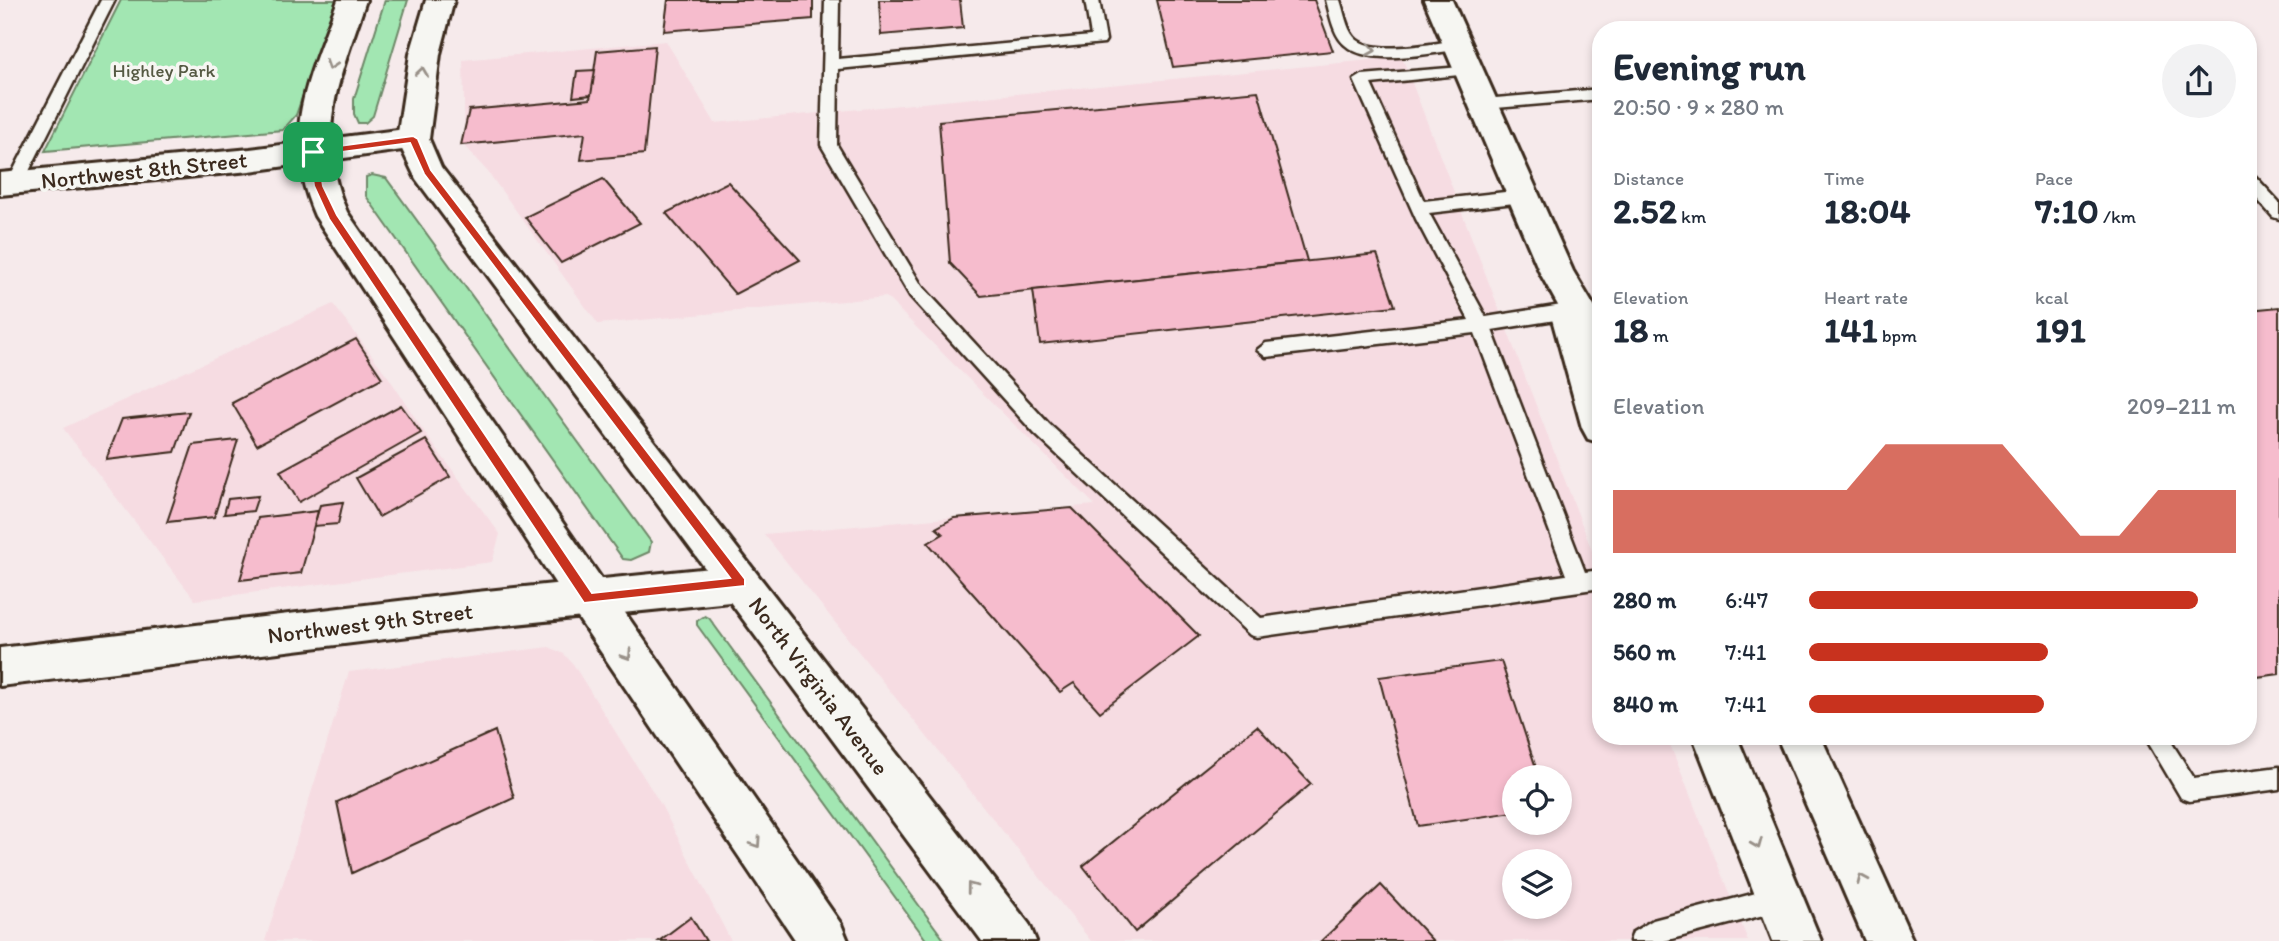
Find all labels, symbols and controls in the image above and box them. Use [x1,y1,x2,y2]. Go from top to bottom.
one-way arrow [1365,42,1377,57]
text: Evening run [1613,44,1806,90]
button: share [2162,44,2236,118]
one-way arrow [324,58,339,70]
park label: Highley Park [113,59,216,82]
one-way arrow [415,66,430,78]
text: 20:50 · 9 × 280 m [1613,93,1784,121]
pin [283,122,343,182]
icon: arrive [294,133,332,171]
street label: Northwest 8th Street [39,145,249,195]
text: Distance [1613,167,1684,190]
text: Time [1824,167,1865,190]
text: Pace [2035,167,2073,190]
text: 2.52 [1613,190,1677,232]
text: 18:04 [1824,190,1911,232]
text: 7:10 [2035,190,2099,232]
text: km [1677,205,1706,228]
text: /km [2099,205,2136,228]
text: Elevation [1613,286,1689,309]
text: Heart rate [1824,286,1908,309]
text: kcal [2035,286,2069,309]
text: 18 [1613,309,1648,351]
text: 141 [1824,309,1878,351]
text: 191 [2035,309,2086,351]
text: m [1648,324,1669,347]
text: bpm [1878,324,1917,347]
text: Elevation [1613,392,1704,420]
text: 209–211 m [2127,392,2236,420]
text: 280 m [1613,586,1676,614]
text: 6:47 [1725,586,1768,614]
street label: North Virginia Avenue [743,591,895,781]
street label: Northwest 9th Street [266,596,475,649]
text: 560 m [1613,638,1676,666]
text: 7:41 [1725,638,1767,666]
one-way arrow [619,647,631,660]
text: 840 m [1613,690,1678,718]
text: 7:41 [1725,690,1767,718]
map controls [1502,765,1572,919]
button: locate [1502,765,1572,835]
one-way arrow [748,835,760,848]
one-way arrow [1748,838,1762,850]
button: layers [1502,849,1572,919]
one-way arrow [1856,873,1870,886]
one-way arrow [966,882,979,894]

